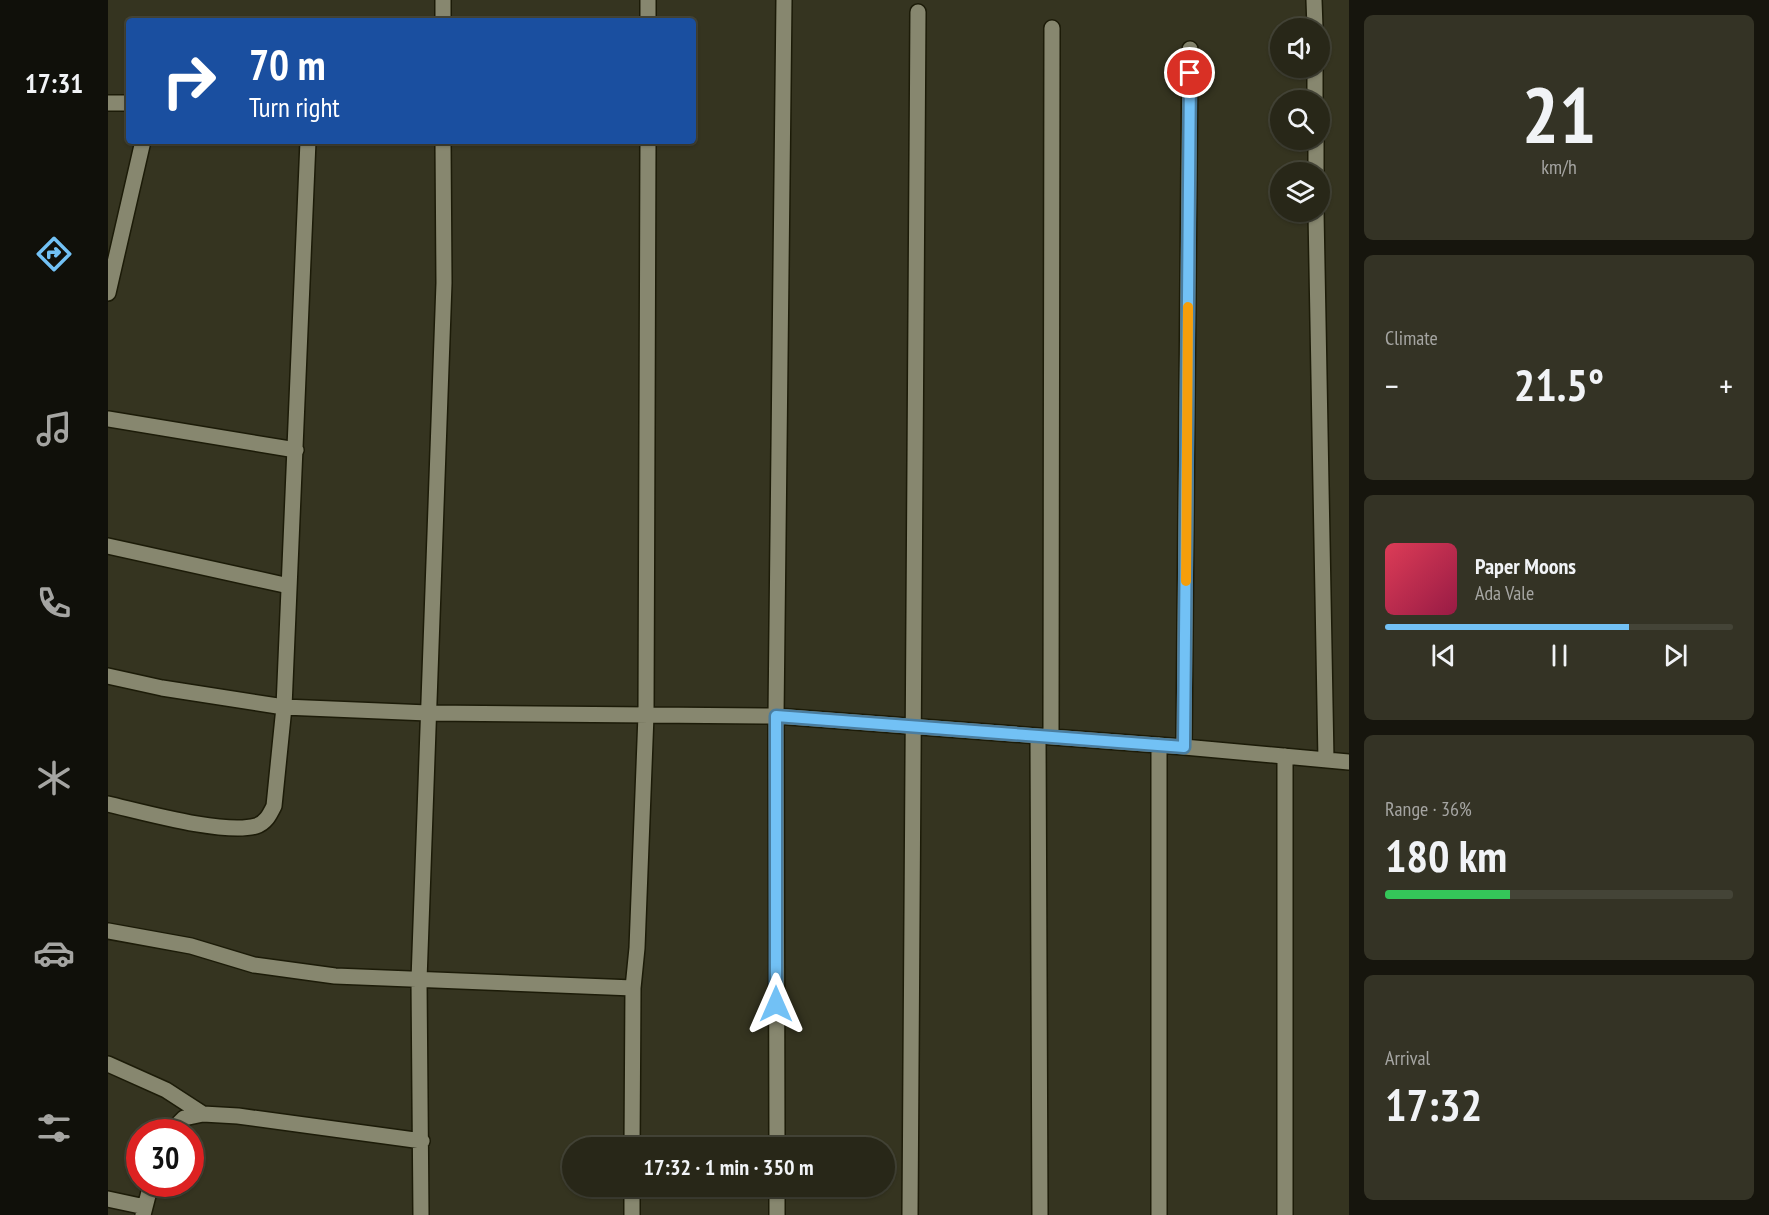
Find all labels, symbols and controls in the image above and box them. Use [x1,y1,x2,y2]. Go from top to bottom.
map controls [1270,18,1330,222]
button: sound [1270,18,1330,78]
text: 70 m [249,37,326,92]
icon: right [150,42,228,120]
pin [1164,47,1215,98]
icon: arrive [1173,56,1206,89]
text: 21 [1522,64,1596,165]
text: 17:31 [25,66,83,100]
text: Turn right [249,90,340,124]
button: search [1270,90,1330,150]
text: km/h [1541,154,1577,180]
button: layers [1270,162,1330,222]
icon: directions [33,233,75,275]
text: Climate [1385,325,1438,351]
text: 21.5° [1514,355,1604,413]
text: − [1385,364,1399,407]
text: + [1719,364,1733,407]
icon: music [33,408,75,450]
text: Paper Moons [1475,552,1576,580]
text: Ada Vale [1475,580,1534,606]
icon: phone [33,582,75,624]
icon: previous [1427,639,1460,672]
icon: pause [1543,639,1576,672]
icon: next [1659,639,1692,672]
icon: climate [33,757,75,799]
text: Range · 36% [1385,796,1472,822]
text: 180 km [1385,826,1507,884]
icon: car [33,932,75,974]
position arrow [744,972,808,1036]
text: Arrival [1385,1045,1430,1071]
text: 17:32 [1385,1075,1482,1133]
icon: filters [33,1107,75,1149]
speed limit sign: 30 [126,1119,204,1197]
text: 17:32 · 1 min · 350 m [643,1153,814,1181]

